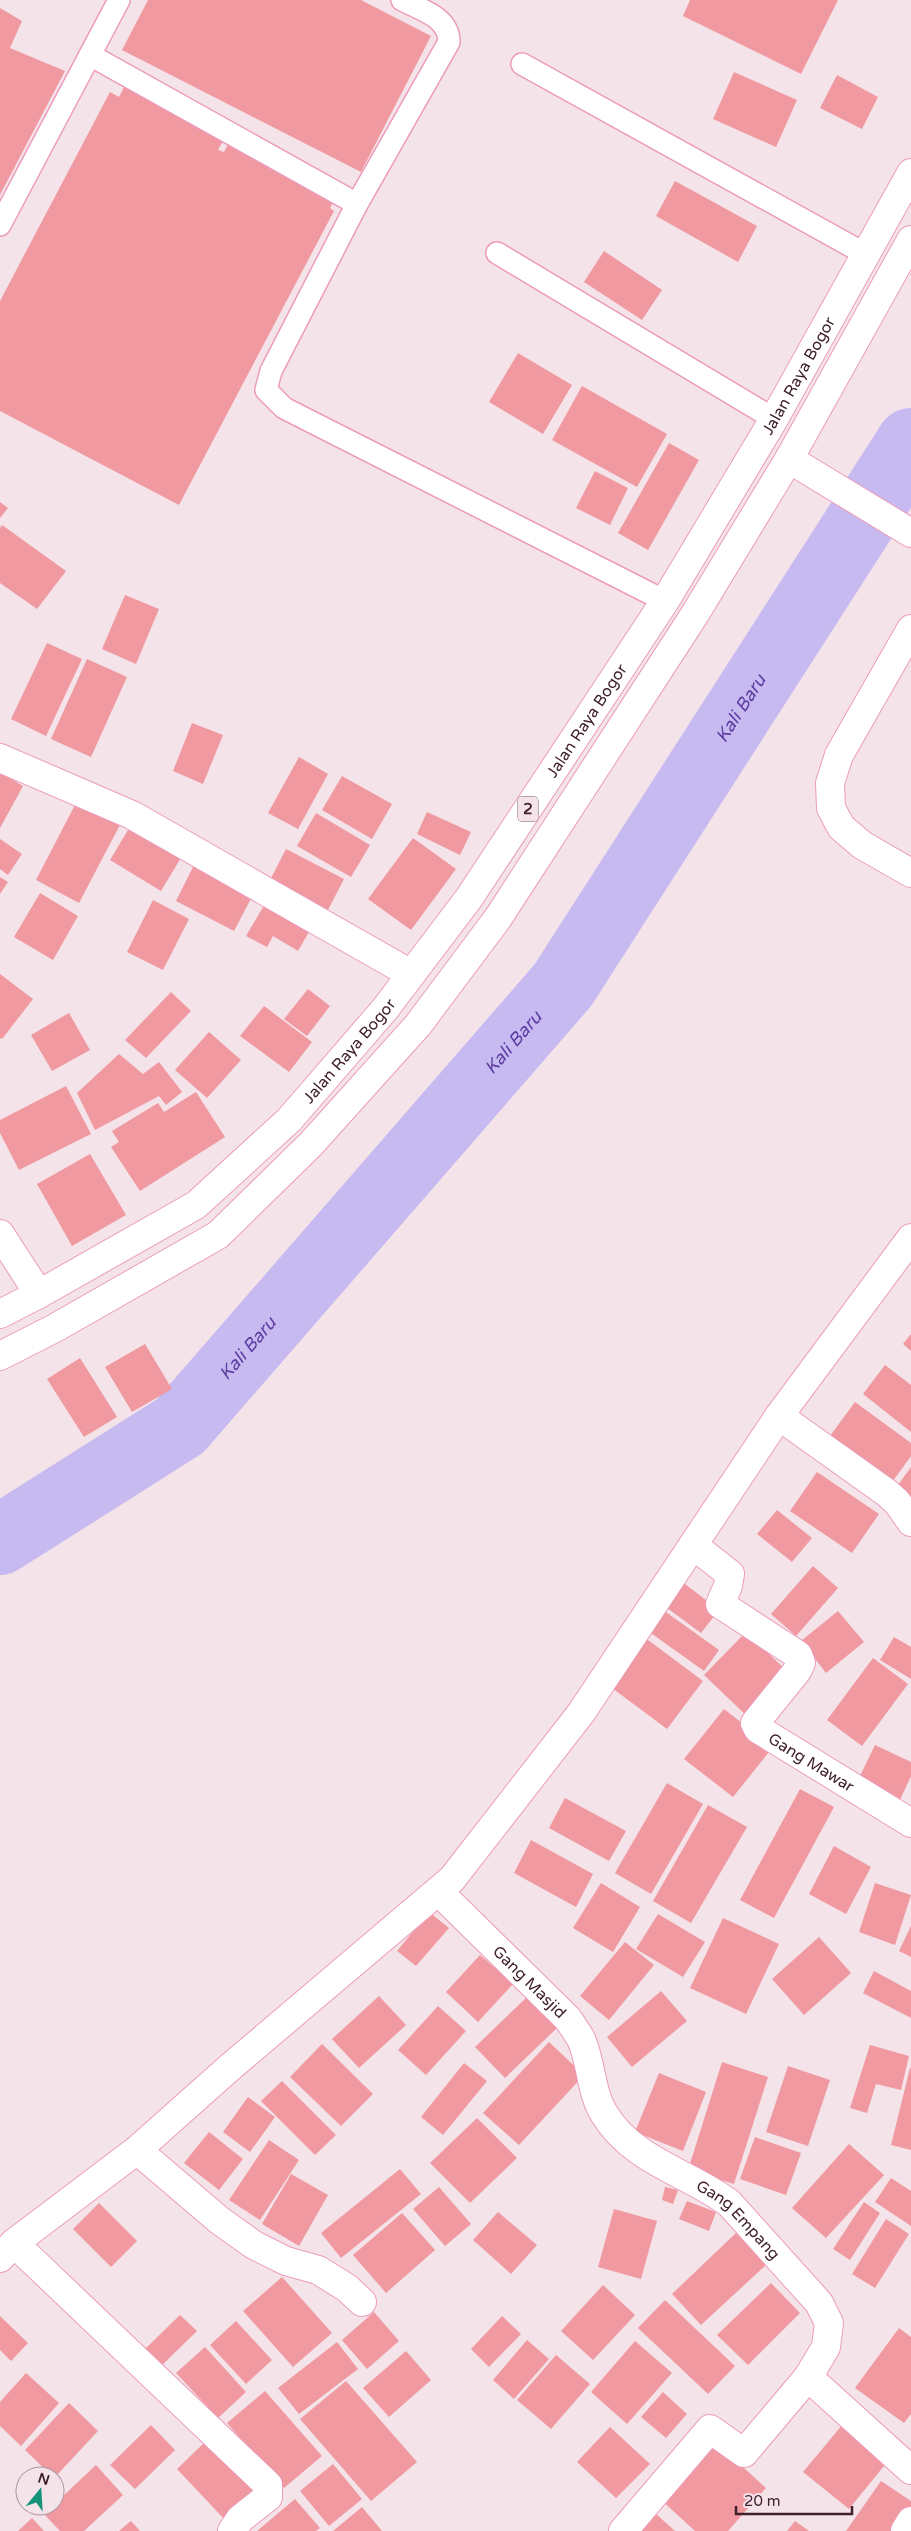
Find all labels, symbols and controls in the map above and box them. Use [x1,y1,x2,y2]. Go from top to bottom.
street label: Jalan Raya Bogor [758,313,840,439]
street label: Jalan Raya Bogor [542,660,632,782]
water label: Kali Baru [711,669,771,746]
road number: 2 [518,796,538,822]
street label: Jalan Raya Bogor [299,994,401,1108]
water label: Kali Baru [480,1006,547,1079]
water label: Kali Baru [214,1311,282,1384]
street label: Gang Mawar [764,1729,858,1797]
street label: Gang Masjid [488,1942,570,2023]
street label: Gang Empang [693,2176,784,2264]
north arrow [15,2466,65,2516]
text: N [36,2469,52,2489]
scale bar [736,2484,852,2516]
text: 20 m [744,2492,781,2510]

